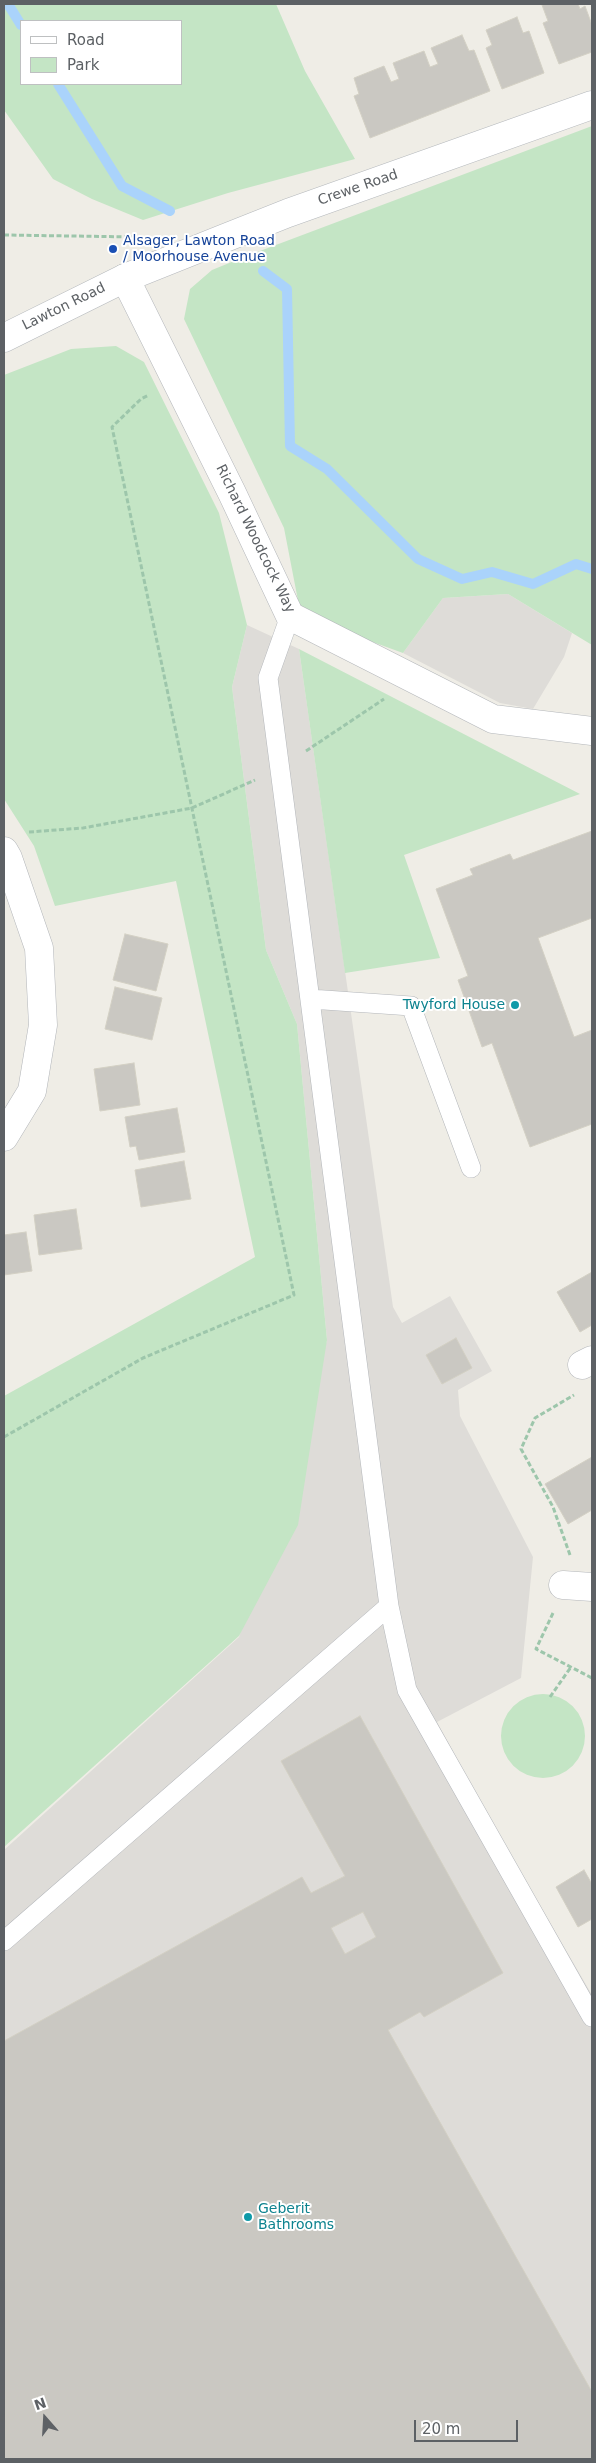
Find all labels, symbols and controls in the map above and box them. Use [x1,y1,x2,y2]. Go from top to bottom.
legend [20,20,182,85]
text: Road [67,31,105,49]
text: Park [67,56,99,74]
street label: Crewe Road [316,166,400,210]
place label: Alsager, Lawton Road / Moorhouse Avenue [123,233,275,266]
marker: Alsager, Lawton Road / Moorhouse Avenue [107,243,119,255]
street label: Lawton Road [20,280,108,334]
street label: Richard Woodcock Way [212,462,298,616]
place label: Twyford House [403,997,505,1013]
marker: Twyford House [509,999,521,1011]
place label: Geberit Bathrooms [258,2201,334,2234]
marker: Geberit Bathrooms [242,2211,254,2223]
north arrow [20,2393,70,2443]
text: N [32,2394,48,2413]
scale bar [416,2410,520,2442]
text: 20 m [422,2420,460,2438]

